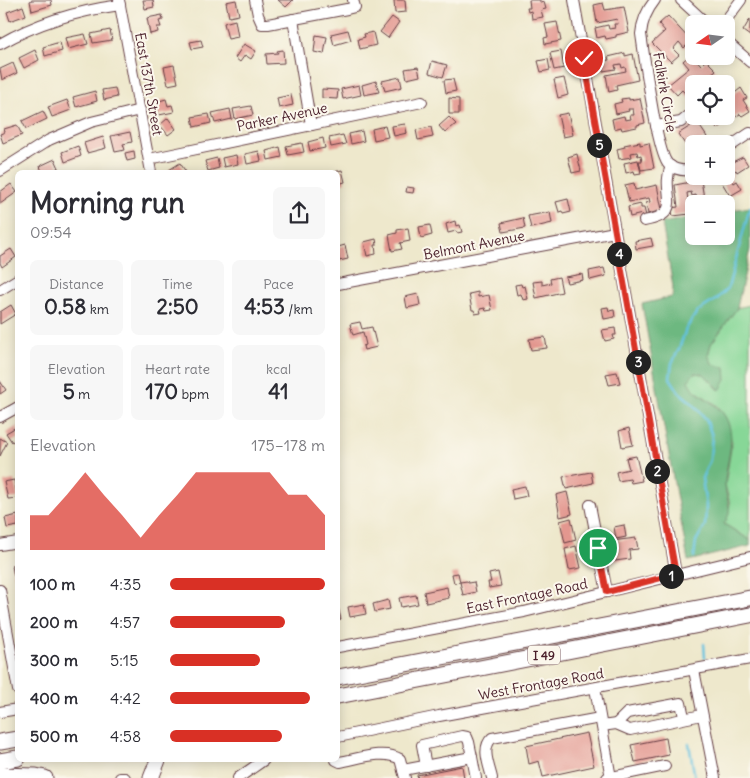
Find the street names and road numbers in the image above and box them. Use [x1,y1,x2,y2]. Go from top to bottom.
street label: East 137th Street [131,31,167,137]
street label: Falkirk Circle [649,51,681,133]
street label: Parker Avenue [235,99,329,135]
street label: Belmont Avenue [422,226,526,264]
street label: East Frontage Road [465,574,589,618]
road number: I 49 [528,646,560,664]
street label: West Frontage Road [477,664,605,704]

